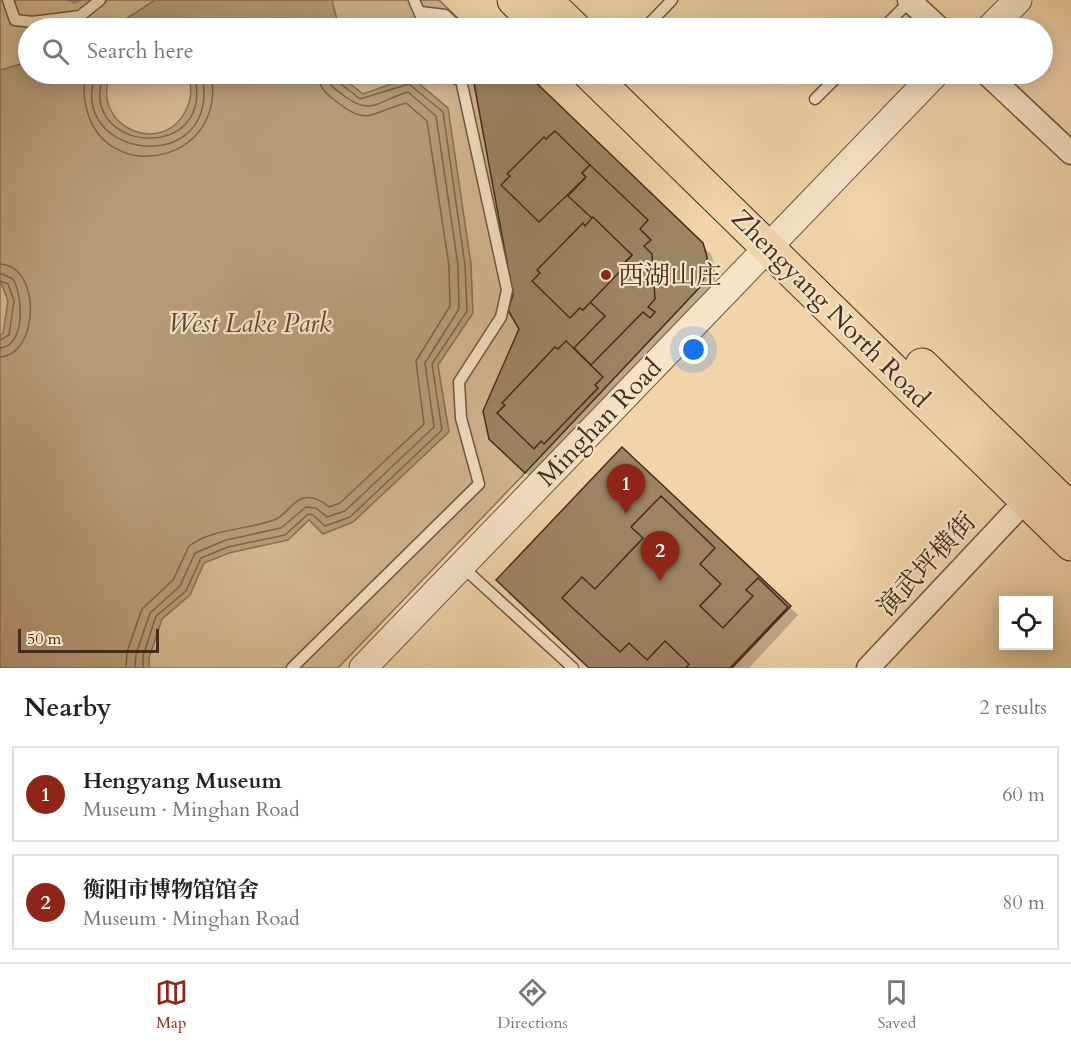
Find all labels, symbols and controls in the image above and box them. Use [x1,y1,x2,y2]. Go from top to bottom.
search box [18,18,1053,84]
icon: search [39,35,72,68]
text: Search here [87,36,194,66]
street label: Zhengyang North Road [724,201,938,415]
place label: 西湖山庄 [618,258,722,293]
marker: 西湖山庄 [599,268,613,282]
park label: West Lake Park [168,306,332,341]
your location [679,335,708,364]
street label: Minghan Road [529,351,670,494]
pin: 1 [606,464,646,514]
street label: 演武坪横街 [869,505,983,624]
pin: 2 [640,532,680,581]
map controls [999,596,1053,650]
button: locate [999,596,1053,650]
scale bar [18,626,159,654]
text: 50 m [27,628,61,650]
text: Nearby [24,690,112,725]
text: 2 results [979,694,1047,721]
text: Hengyang Museum [83,766,282,796]
text: 1 [40,781,51,808]
text: 60 m [1002,781,1045,808]
text: Museum · Minghan Road [83,796,300,823]
text: 衡阳市博物馆馆舍 [83,875,259,905]
text: 2 [40,889,51,916]
text: 80 m [1002,889,1045,916]
text: Museum · Minghan Road [83,905,300,932]
tab: Map [155,976,188,1034]
tab: Directions [497,976,568,1034]
tab: Saved [877,976,916,1034]

